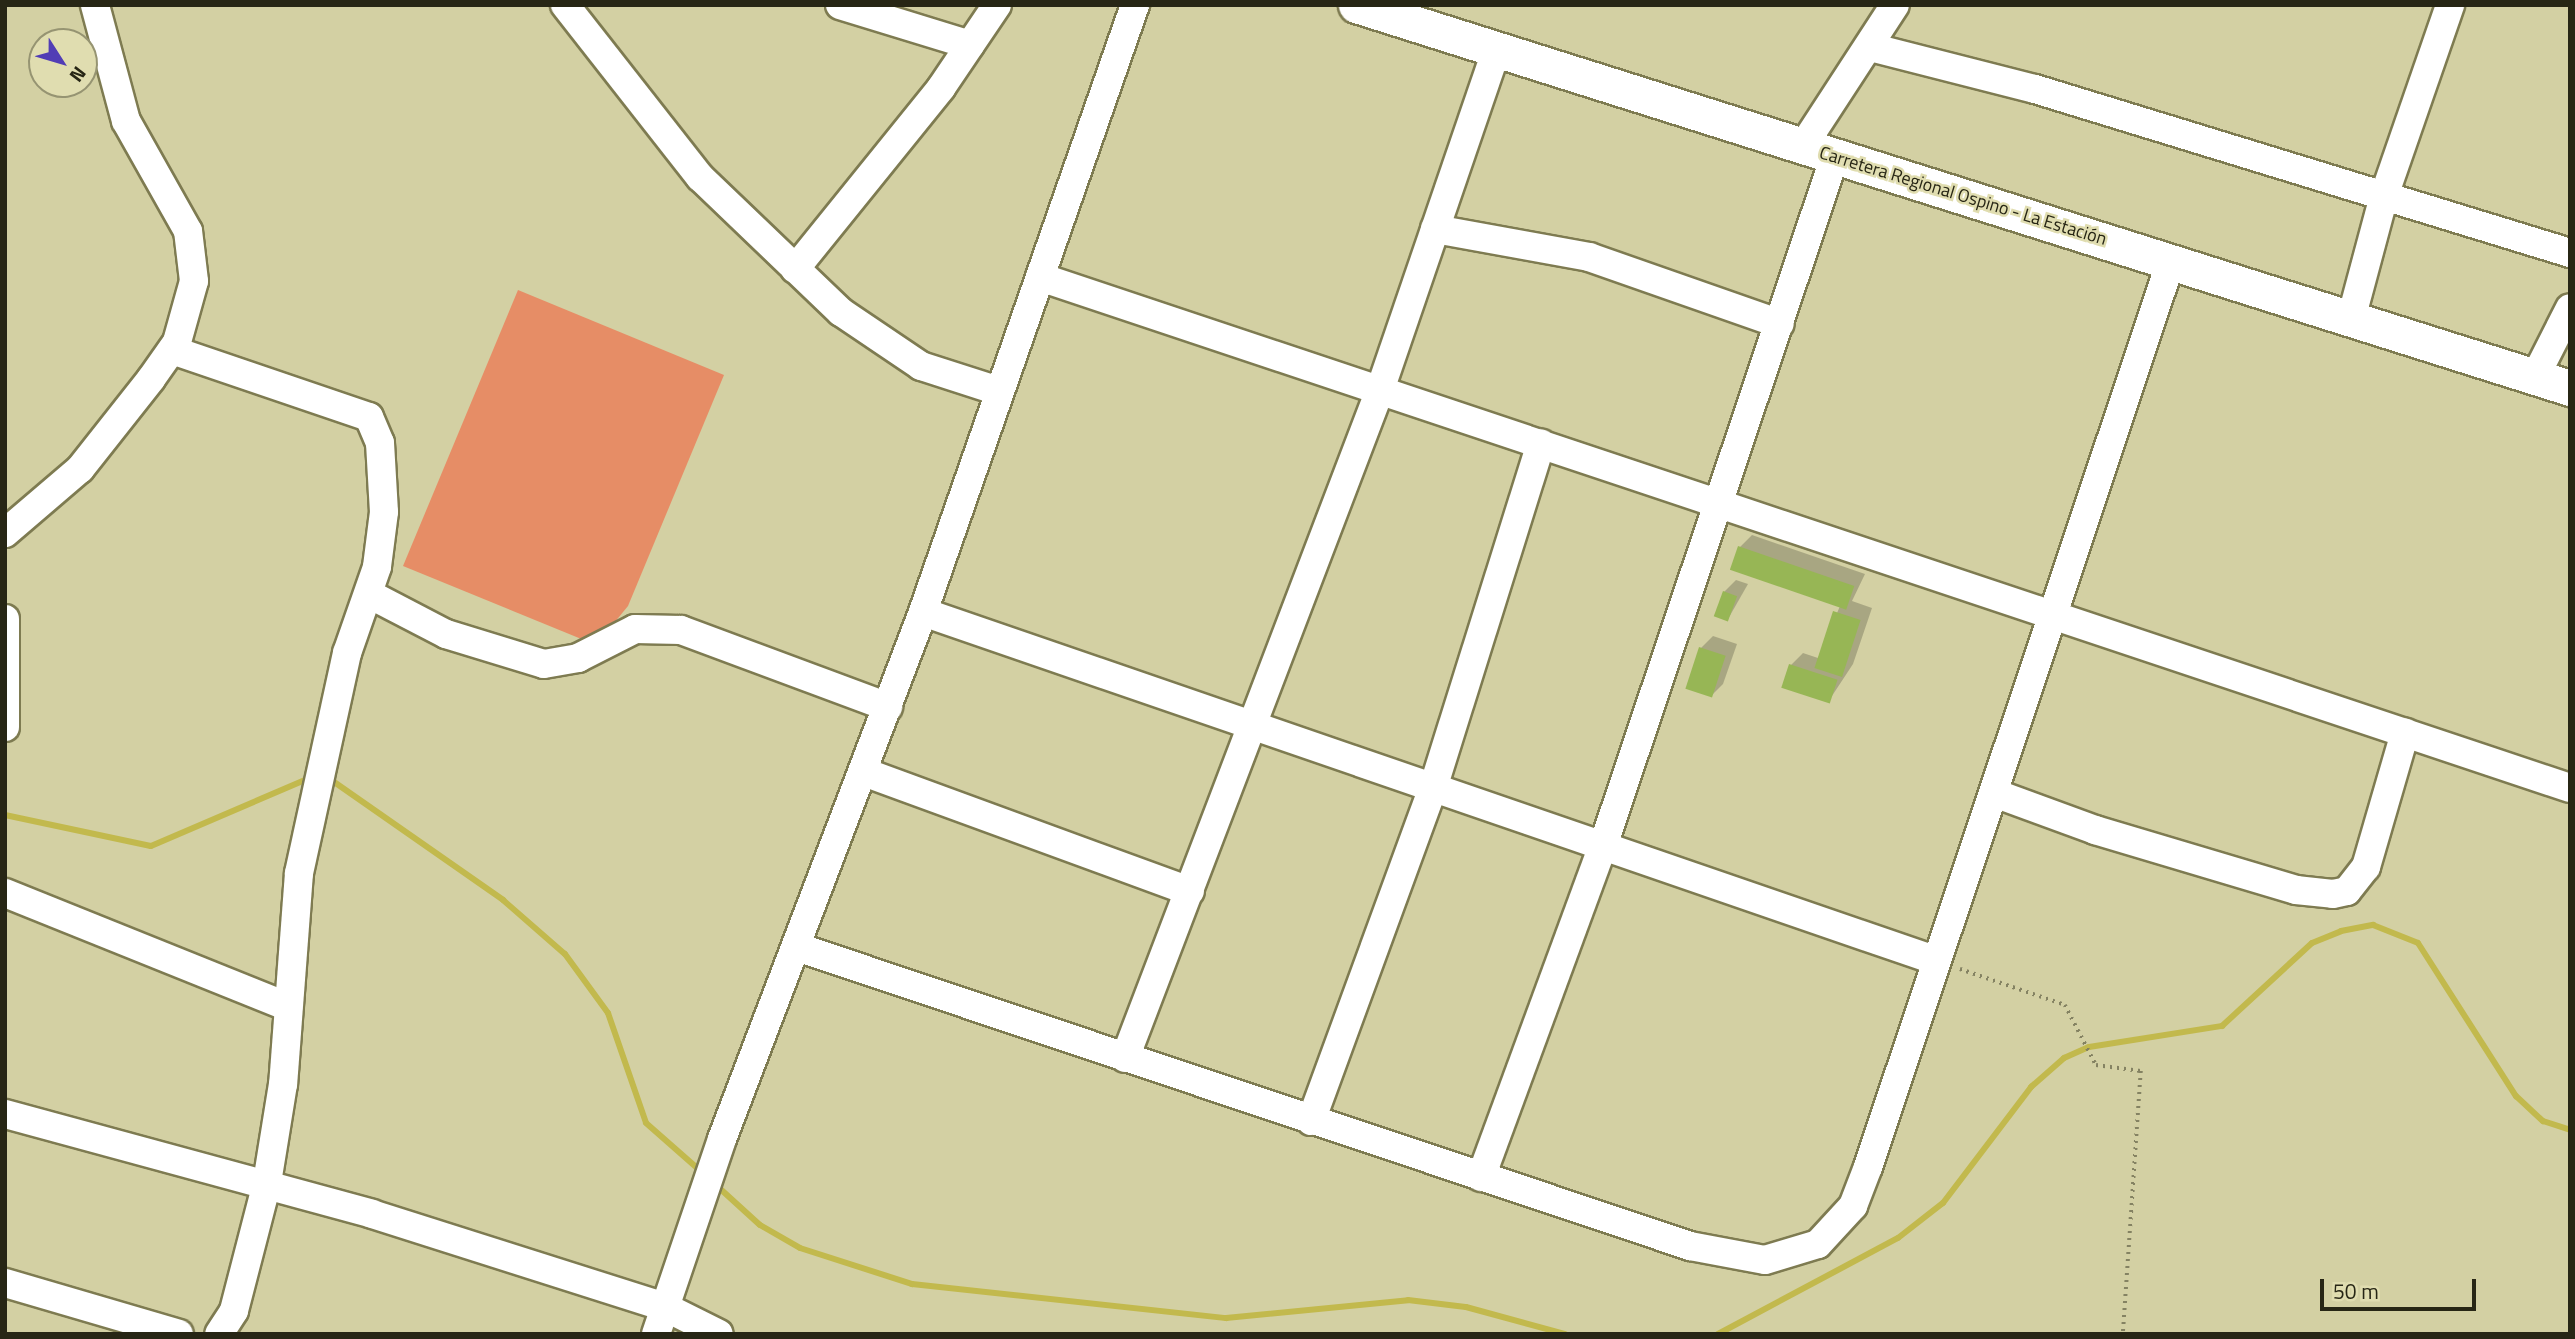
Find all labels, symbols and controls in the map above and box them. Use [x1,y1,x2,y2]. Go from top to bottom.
north arrow [28,28,98,98]
text: N [63,61,94,89]
street label: Carretera Regional Ospino - La Estación [1817,142,2109,250]
scale bar [2323,1266,2479,1310]
text: 50 m [2333,1275,2379,1307]

